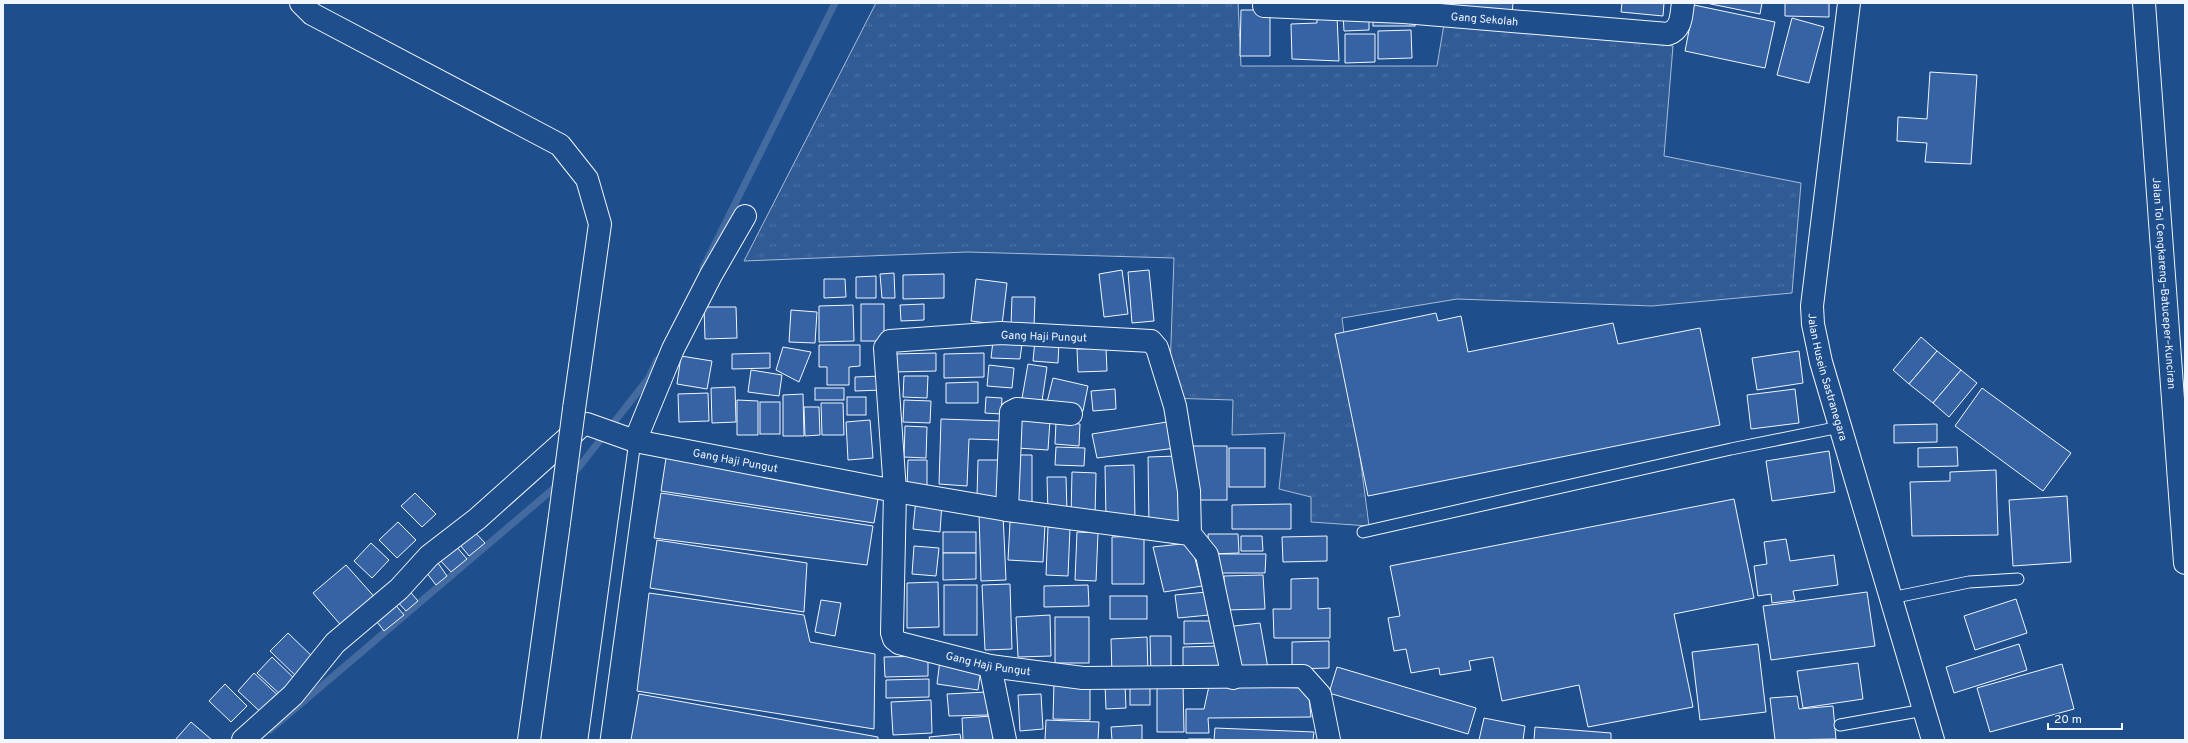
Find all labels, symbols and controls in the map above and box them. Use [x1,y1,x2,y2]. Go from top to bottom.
street label: Gang Sekolah [1450,10,1519,29]
street label: Jalan Tol Cengkareng–Batuceper–Kunciran [2149,177,2178,390]
street label: Jalan Husein Sastranegara [1804,313,1850,443]
street label: Gang Haji Pungut [1001,328,1087,345]
street label: Gang Haji Pungut [691,446,779,476]
street label: Gang Haji Pungut [944,649,1031,679]
scale bar [2048,705,2122,731]
text: 20 m [2054,712,2082,728]

